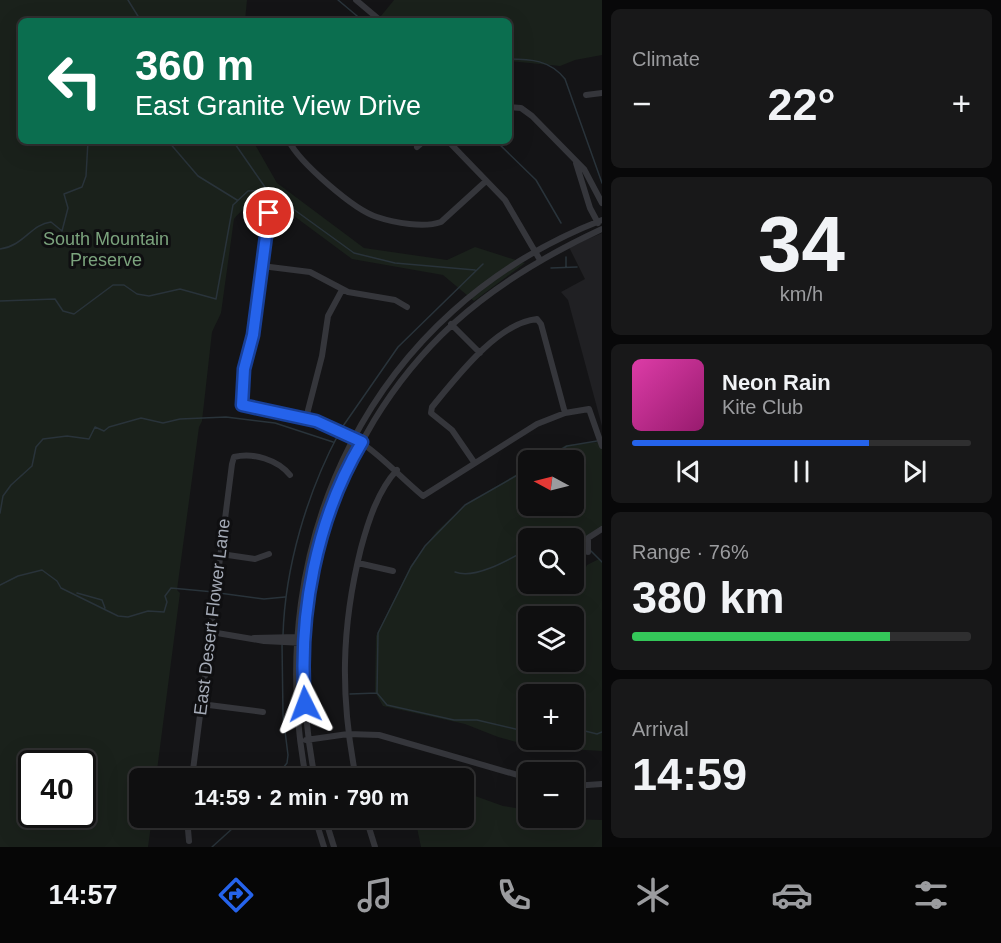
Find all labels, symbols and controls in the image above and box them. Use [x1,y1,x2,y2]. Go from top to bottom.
icon: left [36,42,114,120]
text: 360 m [135,42,254,89]
text: Climate [632,48,700,70]
text: 22° [767,79,836,130]
text: − [632,85,651,122]
text: + [952,85,971,122]
text: East Granite View Drive [135,91,421,121]
pin [243,187,294,238]
icon: arrive [252,196,285,229]
text: 34 [758,200,845,288]
park label: South Mountain Preserve [43,229,169,270]
text: km/h [780,283,823,305]
text: Neon Rain [722,370,831,395]
text: Kite Club [722,396,803,418]
north arrow [518,450,584,516]
map controls [518,450,584,828]
icon: previous [672,455,705,488]
icon: pause [785,455,818,488]
icon: next [898,455,931,488]
street label: East Desert Flower Lane [190,517,234,717]
button: search [518,528,584,594]
text: Range · 76% [632,541,749,563]
text: 380 km [632,572,785,623]
button: layers [518,606,584,672]
position arrow [273,672,337,736]
button: + [518,684,584,750]
text: Arrival [632,718,689,740]
text: 14:59 [632,749,747,800]
speed limit sign: 40 [18,750,96,828]
button: − [518,762,584,828]
text: 14:59 · 2 min · 790 m [194,785,409,810]
icon: directions [215,874,257,916]
icon: music [354,874,396,916]
icon: phone [493,874,535,916]
icon: climate [632,874,674,916]
icon: car [771,874,813,916]
icon: filters [910,874,952,916]
text: 14:57 [49,880,118,910]

